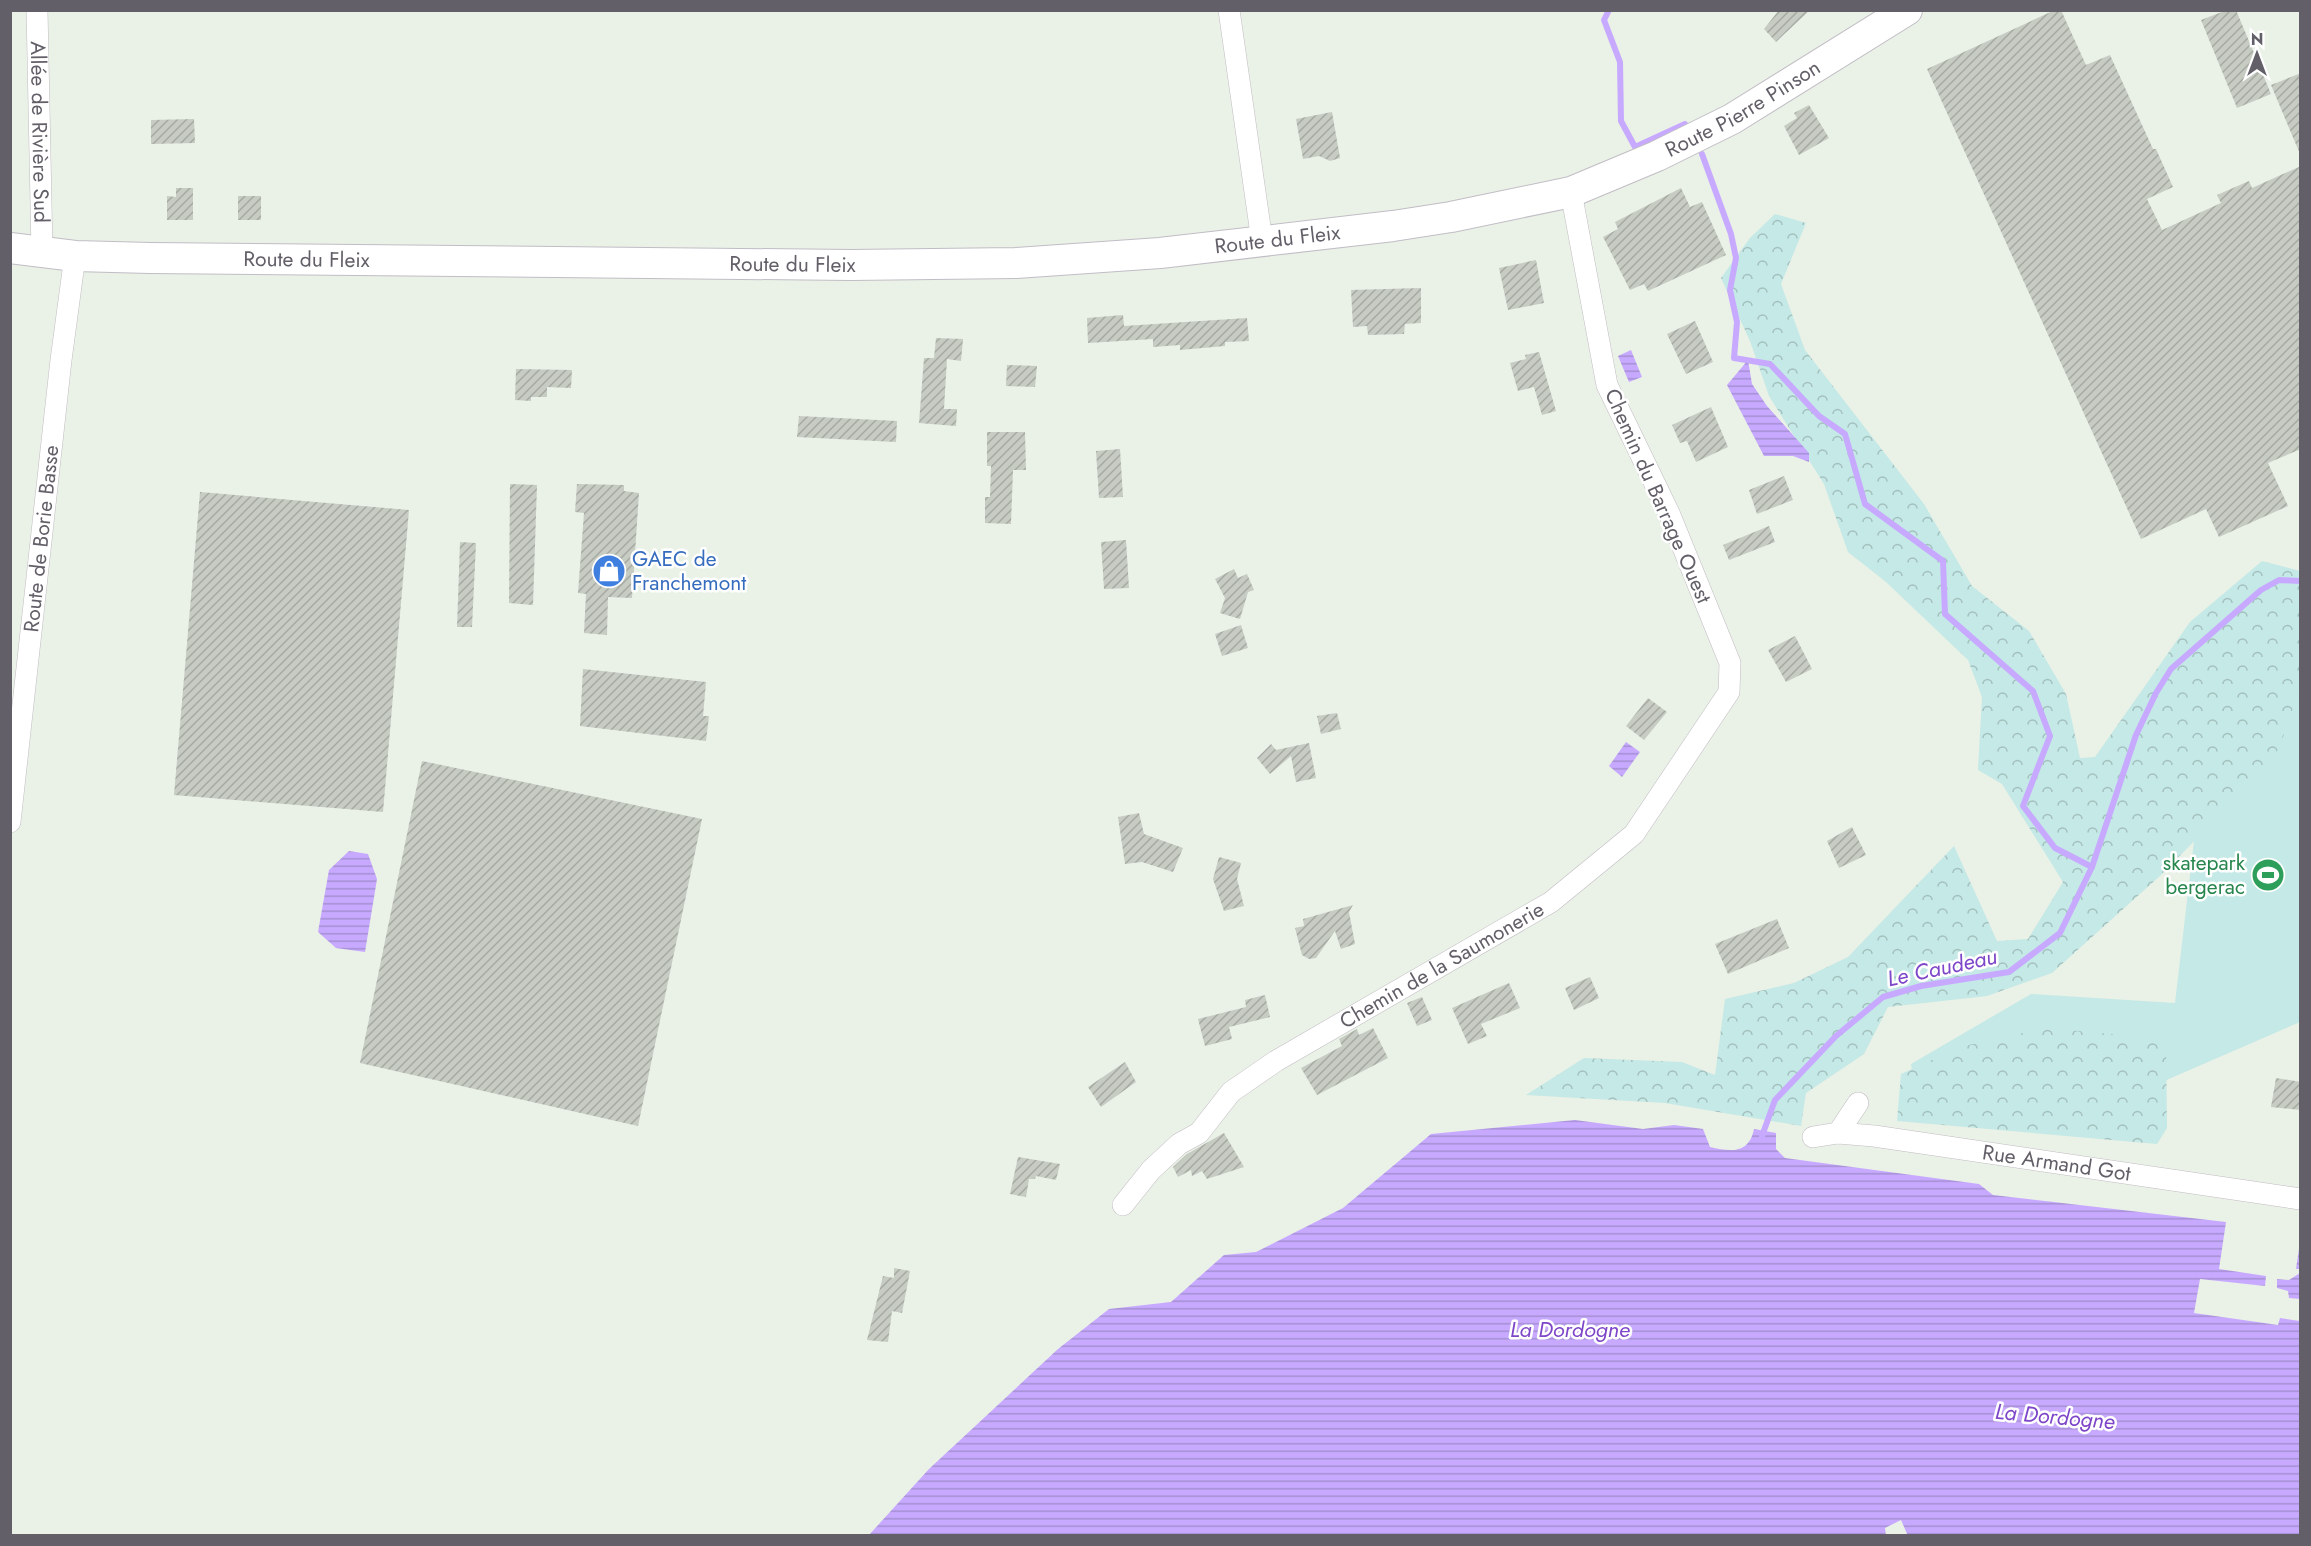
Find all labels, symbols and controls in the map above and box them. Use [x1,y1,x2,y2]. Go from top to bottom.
north arrow [2227,24,2287,84]
text: N [2251,28,2263,51]
street label: Allée de Rivière Sud [23,41,56,223]
street label: Route Pierre Pinson [1660,53,1826,165]
street label: Route du Fleix [1213,217,1342,262]
street label: Route du Fleix [243,244,370,275]
street label: Route du Fleix [729,249,856,280]
street label: Chemin du Barrage Ouest [1597,384,1719,608]
street label: Route de Borie Basse [16,443,67,634]
place label: GAEC de Franchemont [632,544,746,598]
shop icon: GAEC de Franchemont [591,553,627,589]
place label: skatepark bergerac [2163,848,2246,902]
sports icon: skatepark bergerac [2250,857,2286,893]
street label: Chemin de la Saumonerie [1334,894,1550,1036]
water label: Le Caudeau [1884,940,2000,994]
street label: Rue Armand Got [1980,1137,2133,1189]
water label: La Dordogne [1510,1313,1630,1345]
water label: La Dordogne [1994,1395,2116,1437]

